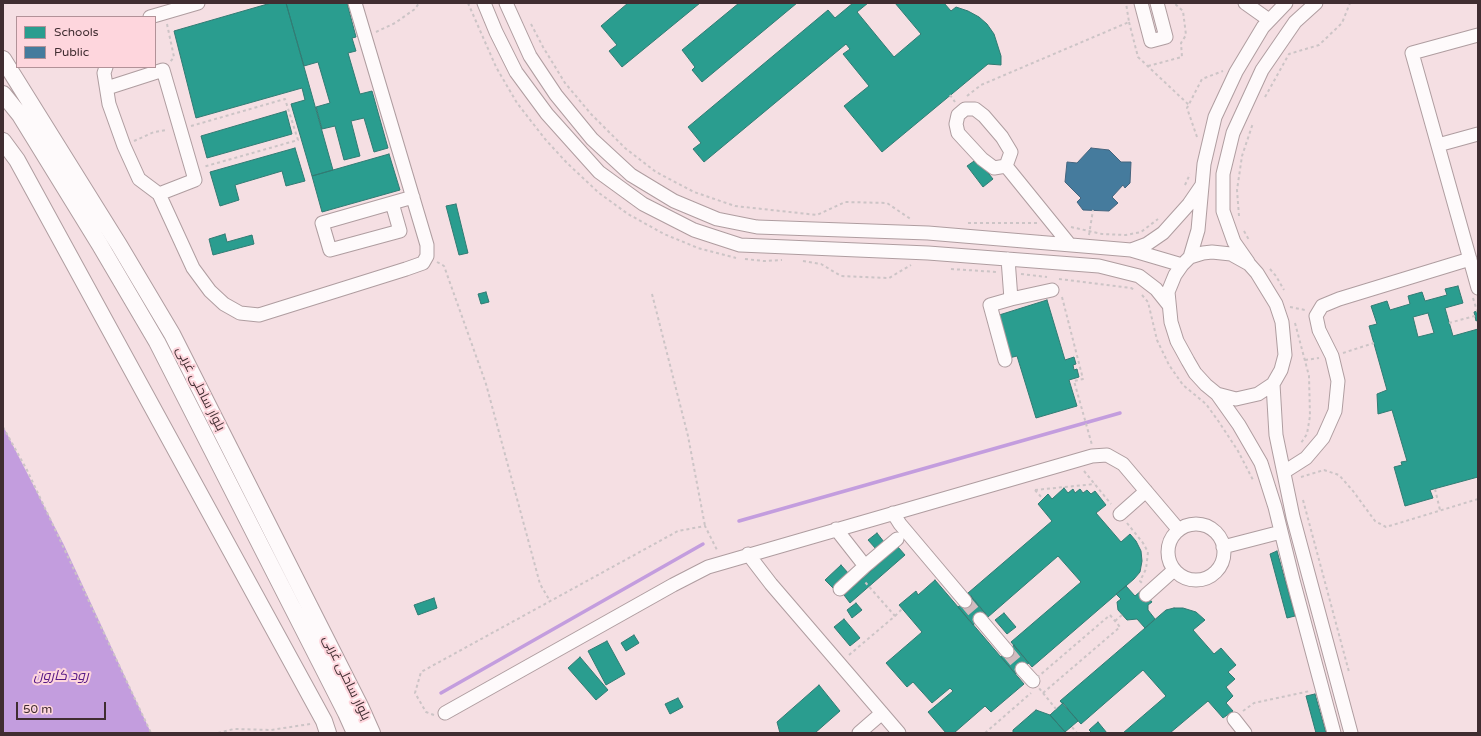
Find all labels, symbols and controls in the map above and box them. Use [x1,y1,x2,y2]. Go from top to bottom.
legend [16,16,156,68]
text: Schools [54,25,98,39]
text: Public [54,45,89,59]
street label: بلوار ساحلی غربی [172,344,228,434]
street label: بلوار ساحلی غربی [319,633,373,723]
water label: رود کارون [33,668,89,684]
scale bar [18,694,108,720]
text: 50 m [23,702,52,716]

